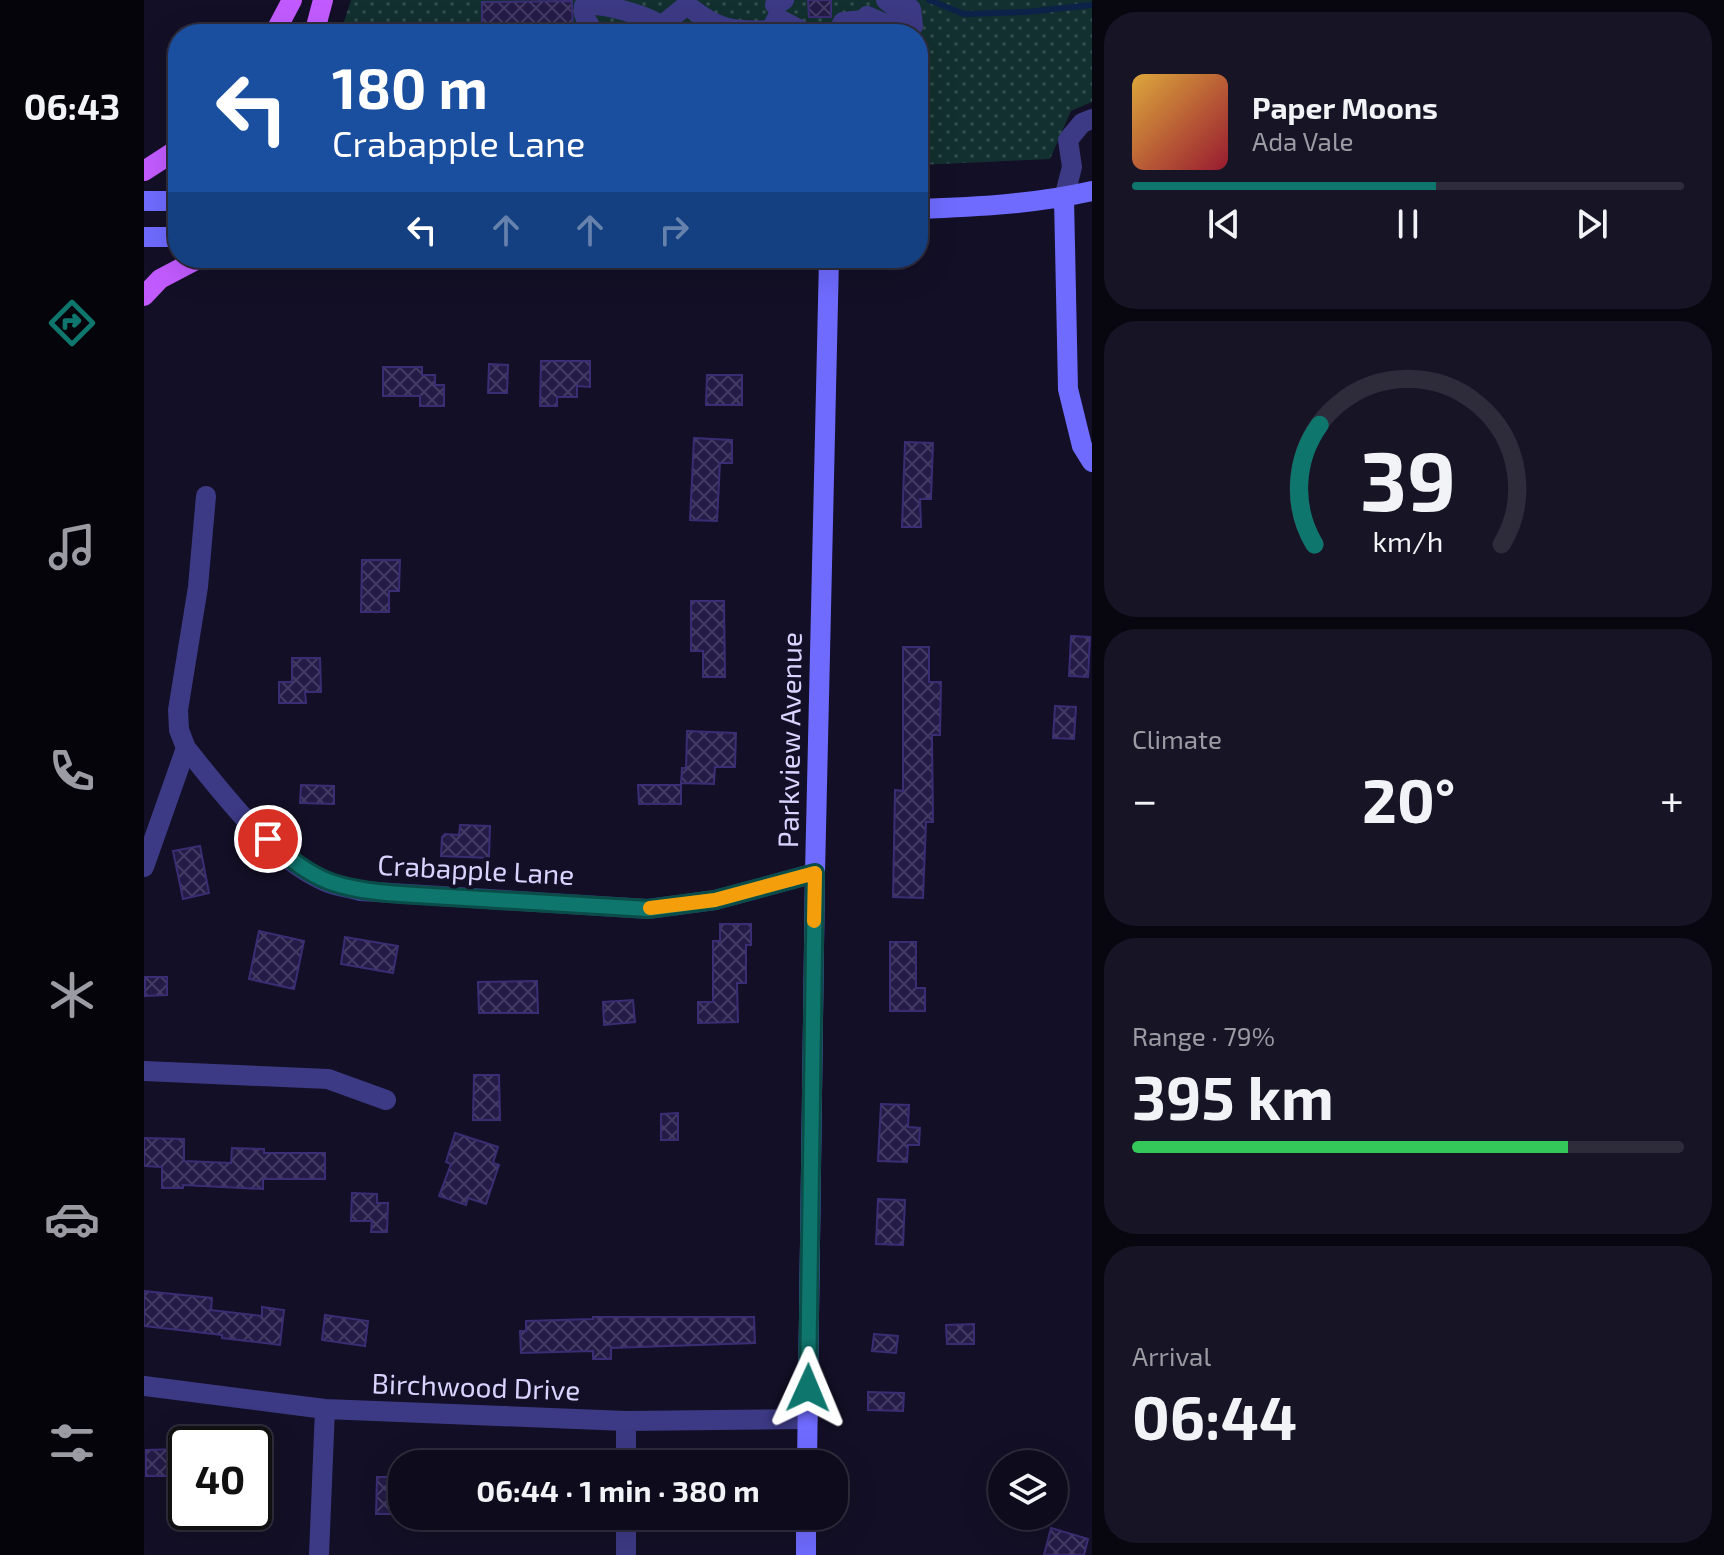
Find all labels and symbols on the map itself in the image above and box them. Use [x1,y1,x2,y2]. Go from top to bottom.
street label: Parkview Avenue [770,632,808,848]
pin [234,805,302,873]
street label: Crabapple Lane [377,847,575,891]
position arrow [766,1346,850,1430]
street label: Birchwood Drive [371,1365,581,1407]
speed limit sign: 40 [168,1426,272,1530]

